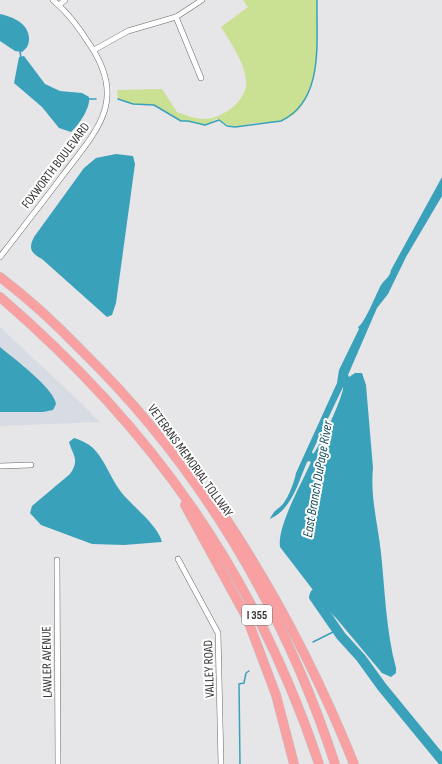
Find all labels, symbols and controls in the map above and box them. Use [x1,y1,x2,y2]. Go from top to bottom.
street label: FOXWORTH BOULEVARD [18,119,93,212]
street label: VETERANS MEMORIAL TOLLWAY [144,401,237,520]
water label: East Branch DuPage River [299,418,336,539]
road number: I 355 [242,605,272,625]
street label: LAWLER AVENUE [38,626,56,698]
street label: VALLEY ROAD [200,640,218,698]

